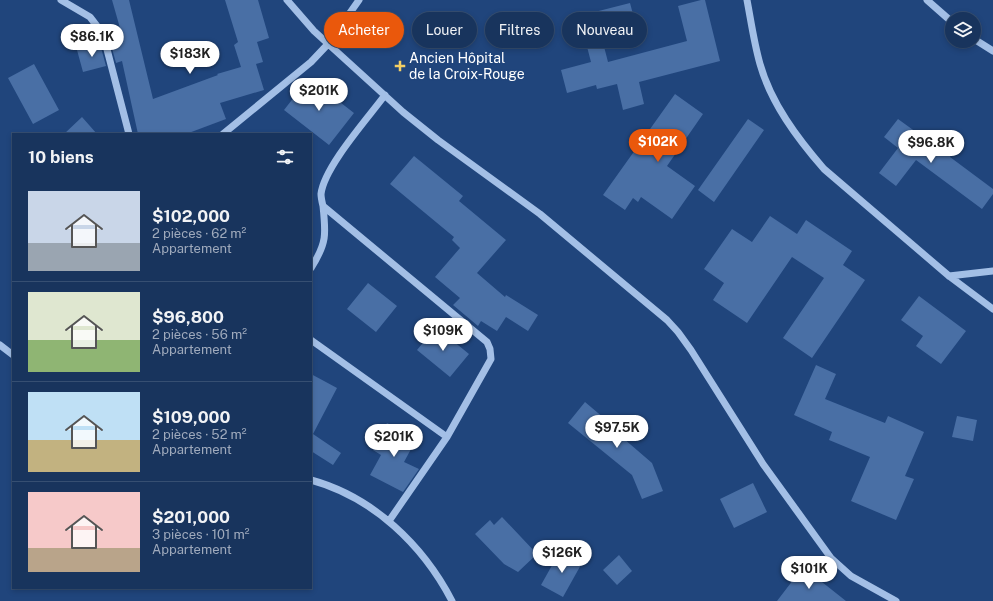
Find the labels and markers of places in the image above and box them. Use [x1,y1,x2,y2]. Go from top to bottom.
pin: $86.1K [59,24,125,58]
pin: $183K [162,41,218,75]
place label: Ancien Hôpital de la Croix-Rouge [409,50,525,82]
marker: Ancien Hôpital de la Croix-Rouge [394,60,406,72]
pin: $201K [291,78,347,112]
pin: $102K [630,129,686,163]
pin: $96.8K [898,130,964,164]
pin: $109K [415,318,471,352]
pin: $97.5K [584,415,650,449]
pin: $201K [366,424,422,458]
pin: $126K [534,540,590,574]
pin: $101K [781,556,837,590]

